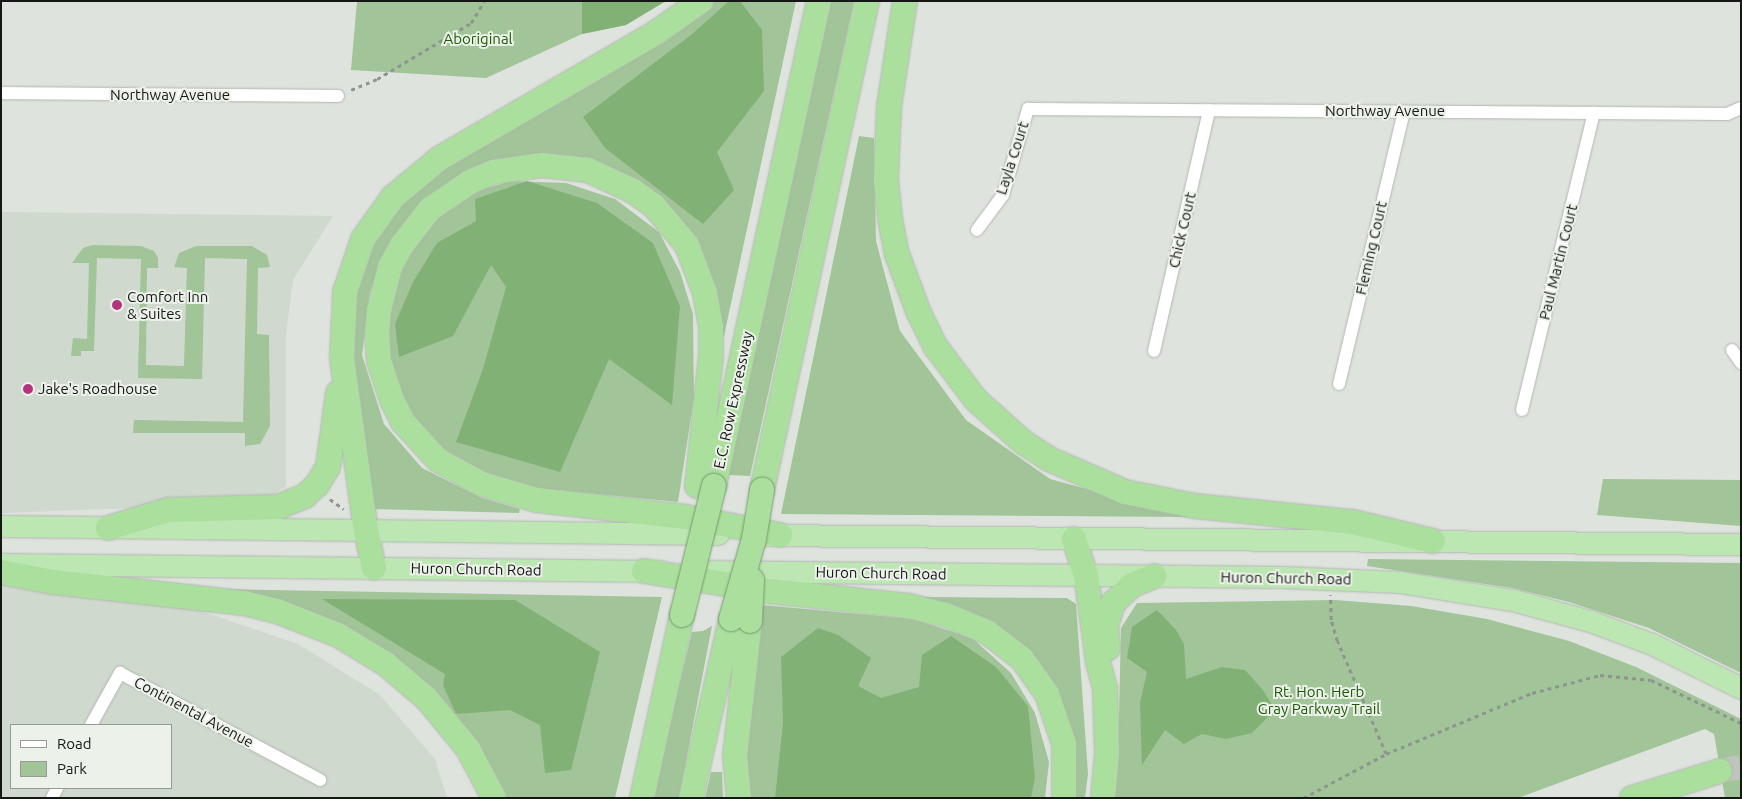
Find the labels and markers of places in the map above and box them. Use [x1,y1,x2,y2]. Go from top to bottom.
place label: Comfort Inn & Suites [127,287,208,322]
marker: Comfort Inn & Suites [111,299,123,311]
place label: Jake's Roadhouse [38,380,157,398]
marker: Jake's Roadhouse [22,383,34,395]

